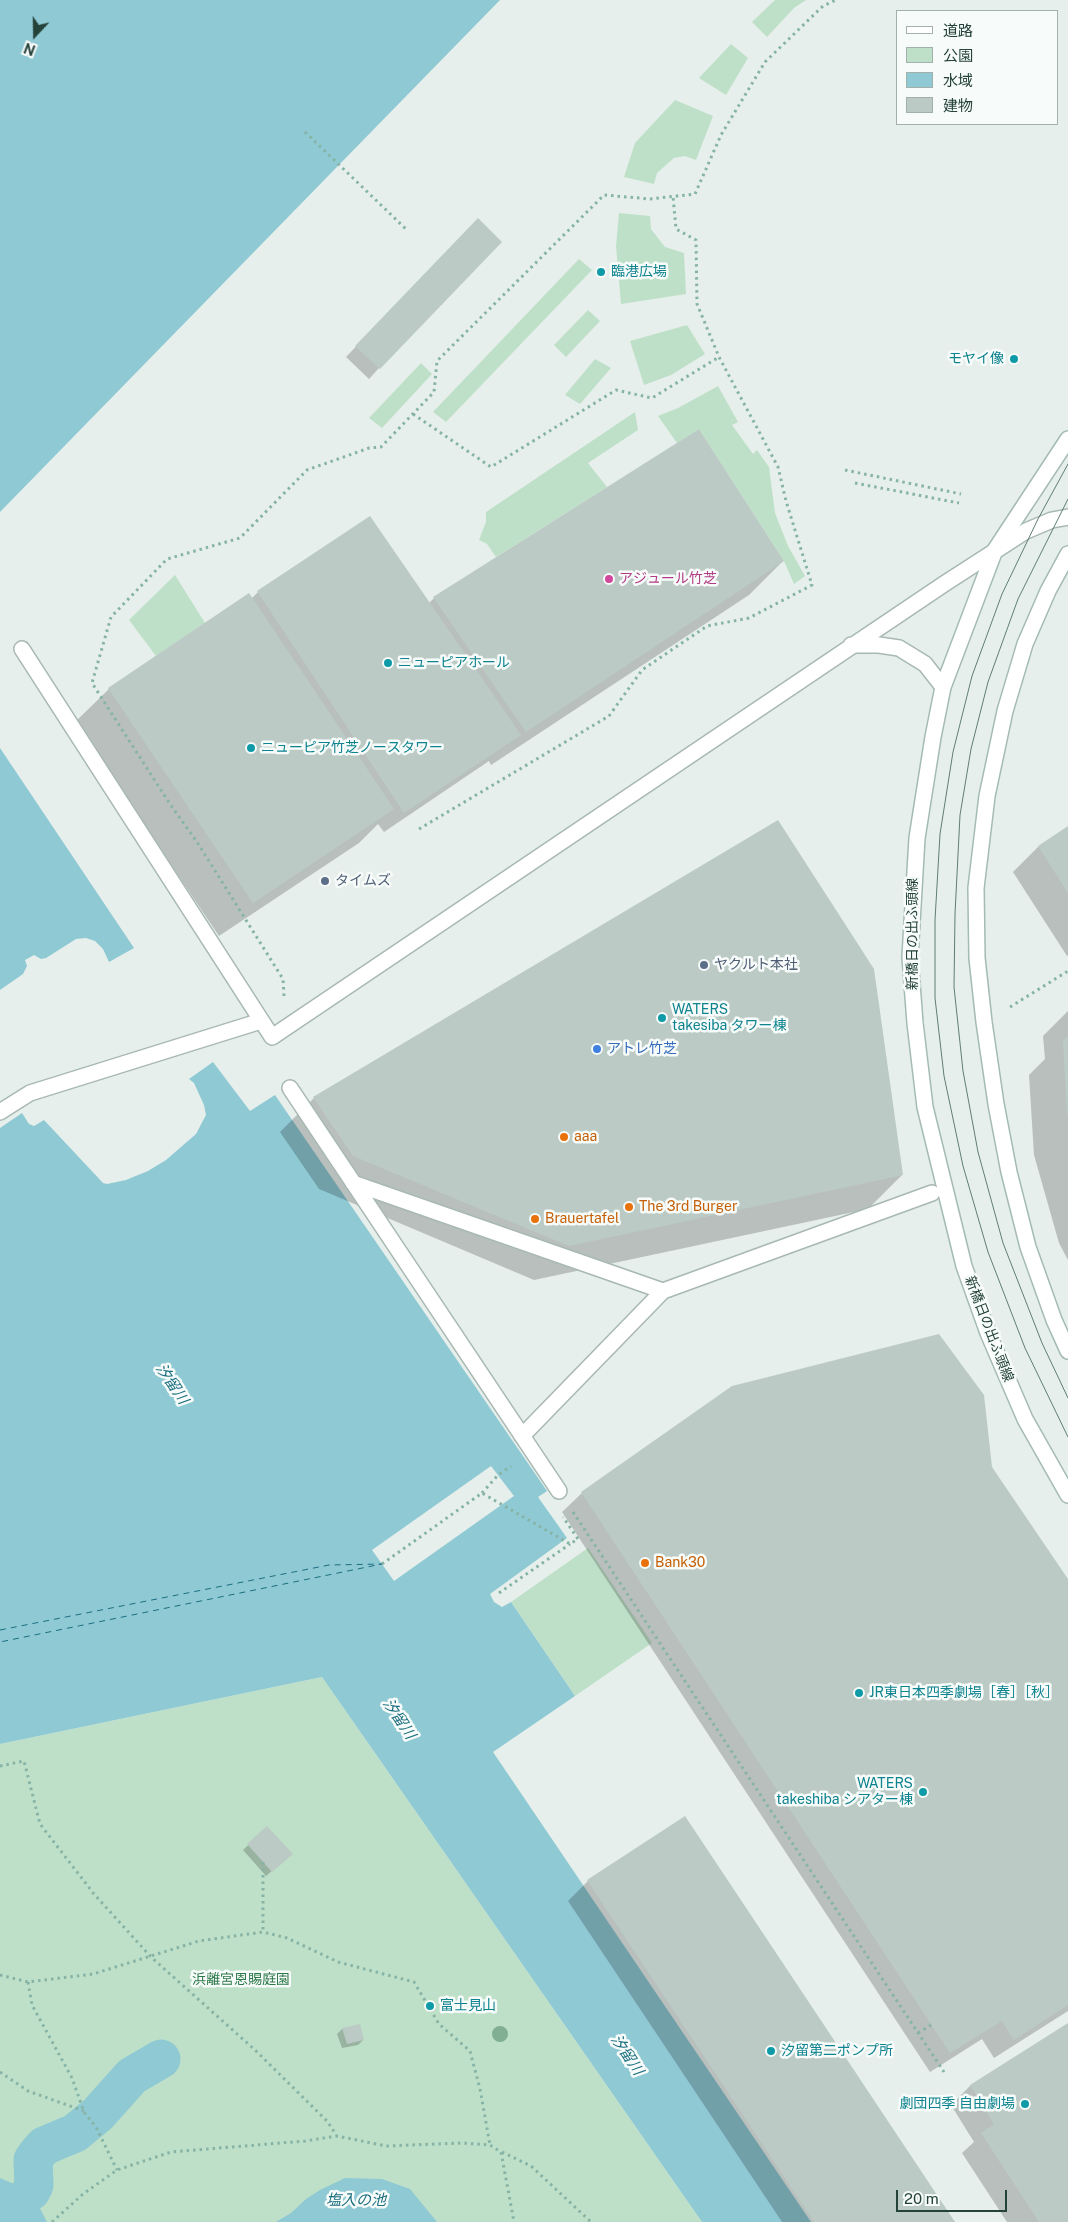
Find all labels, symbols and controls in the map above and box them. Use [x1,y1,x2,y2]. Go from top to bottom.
north arrow [10,10,60,60]
legend [896,10,1058,125]
text: 道路 [943,22,973,39]
text: N [22,40,38,58]
text: 公園 [943,47,973,64]
text: 水域 [943,72,973,89]
text: 建物 [943,97,973,114]
place label: 臨港広場 [611,264,667,280]
marker: 臨港広場 [595,266,607,278]
place label: モヤイ像 [948,351,1004,367]
marker: モヤイ像 [1008,353,1020,365]
place label: アジュール竹芝 [619,571,717,587]
marker: アジュール竹芝 [603,573,615,585]
place label: ニューピアホール [398,655,510,671]
marker: ニューピアホール [382,657,394,669]
place label: ニューピア竹芝ノースタワー [261,740,443,756]
marker: ニューピア竹芝ノースタワー [245,742,257,754]
place label: タイムズ [335,873,391,889]
marker: タイムズ [319,875,331,887]
street label: 新橋日の出ふ頭線 [905,878,921,990]
place label: ヤクルト本社 [714,957,798,973]
marker: ヤクルト本社 [698,959,710,971]
place label: WATERS takesiba タワー棟 [672,1002,787,1034]
marker: WATERS takesiba タワー棟 [656,1012,668,1024]
place label: アトレ竹芝 [607,1041,677,1057]
marker: アトレ竹芝 [591,1043,603,1055]
place label: aaa [574,1129,597,1145]
marker: aaa [558,1131,570,1143]
place label: The 3rd Burger [639,1199,737,1215]
marker: The 3rd Burger [623,1201,635,1213]
place label: Brauertafel [545,1211,619,1227]
marker: Brauertafel [529,1213,541,1225]
street label: 新橋日の出ふ頭線 [961,1274,1017,1384]
water label: 汐留川 [152,1360,192,1408]
place label: Bank30 [655,1555,705,1571]
marker: Bank30 [639,1557,651,1569]
place label: JR東日本四季劇場［春］［秋］ [869,1685,1059,1701]
marker: JR東日本四季劇場［春］［秋］ [853,1687,865,1699]
water label: 汐留川 [379,1695,419,1743]
place label: WATERS takeshiba シアター棟 [776,1776,913,1808]
marker: WATERS takeshiba シアター棟 [917,1786,929,1798]
park label: 浜離宮恩賜庭園 [192,1972,290,1988]
place label: 富士見山 [440,1998,496,2014]
marker: 富士見山 [424,2000,436,2012]
water label: 汐留川 [607,2031,647,2079]
place label: 汐留第二ポンプ所 [781,2043,893,2059]
marker: 汐留第二ポンプ所 [765,2045,777,2057]
place label: 劇団四季 自由劇場 [900,2096,1015,2112]
marker: 劇団四季 自由劇場 [1019,2098,1031,2110]
scale bar [898,2180,1009,2212]
text: 20 m [904,2190,939,2207]
water label: 塩入の池 [326,2191,386,2209]

